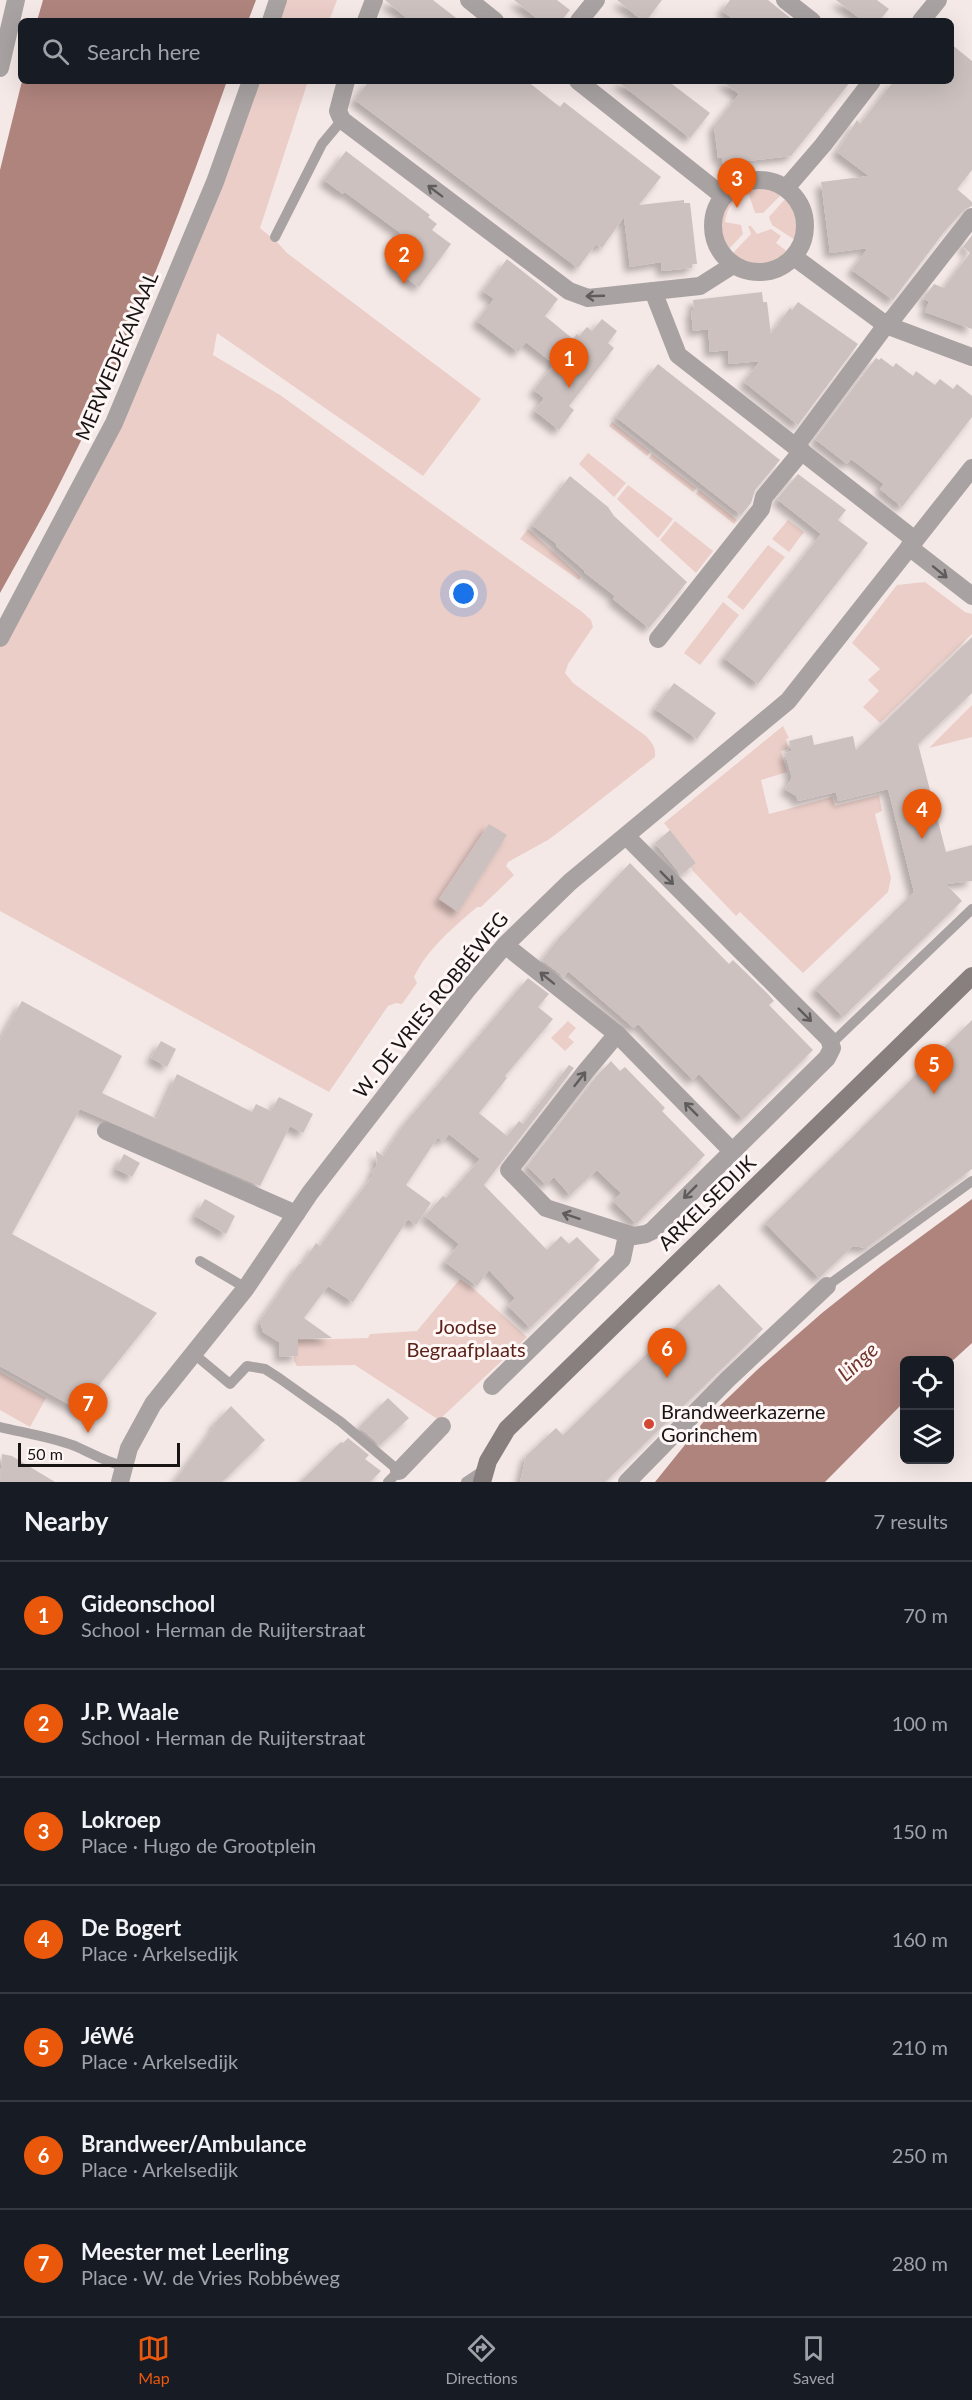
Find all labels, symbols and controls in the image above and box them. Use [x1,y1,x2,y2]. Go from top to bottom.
search box [18,18,954,84]
icon: search [39,35,72,68]
text: Search here [87,38,200,65]
pin: 3 [718,158,756,208]
one-way arrow [427,184,443,197]
pin: 2 [384,234,424,284]
street label: MERWEDEKANAAL [70,268,162,444]
one-way arrow [586,291,605,302]
pin: 1 [550,338,588,388]
one-way arrow [932,566,948,579]
your location [449,579,478,608]
pin: 4 [902,790,942,839]
one-way arrow [660,870,675,885]
street label: W. DE VRIES ROBBÉWEG [348,907,513,1102]
one-way arrow [539,972,555,985]
one-way arrow [798,1008,813,1023]
pin: 5 [914,1044,954,1094]
one-way arrow [573,1071,586,1087]
one-way arrow [684,1102,698,1117]
street label: ARKELSEDIJK [653,1149,761,1255]
one-way arrow [683,1185,698,1200]
one-way arrow [562,1210,581,1221]
park label: Joodse Begraafplaats [406,1314,526,1361]
pin: 6 [648,1328,686,1378]
water label: Linge [832,1336,882,1386]
map controls [900,1356,954,1464]
button: locate [900,1356,954,1410]
pin: 7 [68,1384,107,1433]
place label: Brandweerkazerne Gorinchem [661,1399,826,1446]
button: layers [900,1410,954,1464]
marker: Brandweerkazerne Gorinchem [642,1417,656,1431]
scale bar [18,1440,180,1468]
text: 50 m [27,1444,63,1463]
text: Nearby [24,1505,109,1537]
text: 7 results [873,1509,948,1533]
text: Gideonschool [81,1590,215,1617]
text: 1 [38,1603,49,1627]
text: 70 m [903,1603,948,1627]
text: School · Herman de Ruijterstraat [81,1617,365,1641]
text: J.P. Waale [81,1698,179,1725]
text: 2 [38,1711,49,1735]
text: 100 m [892,1711,948,1735]
text: School · Herman de Ruijterstraat [81,1725,365,1749]
text: Lokroep [81,1806,161,1833]
text: 3 [38,1819,49,1843]
text: 150 m [892,1819,948,1843]
text: Place · Hugo de Grootplein [81,1833,316,1857]
text: De Bogert [81,1914,181,1941]
text: 4 [38,1927,49,1951]
text: 160 m [892,1927,948,1951]
text: Place · Arkelsedijk [81,1941,238,1965]
text: JéWé [81,2022,134,2049]
text: 5 [38,2035,49,2059]
text: 210 m [892,2035,948,2059]
text: Place · Arkelsedijk [81,2049,238,2073]
text: Brandweer/Ambulance [81,2130,306,2157]
text: 6 [38,2143,49,2167]
text: 250 m [892,2143,948,2167]
text: Place · Arkelsedijk [81,2157,238,2181]
text: Meester met Leerling [81,2238,289,2265]
text: 7 [38,2251,49,2275]
text: 280 m [892,2251,948,2275]
text: Place · W. de Vries Robbéweg [81,2265,340,2289]
tab: Map [137,2332,170,2387]
tab: Directions [445,2332,518,2387]
tab: Saved [793,2332,834,2387]

